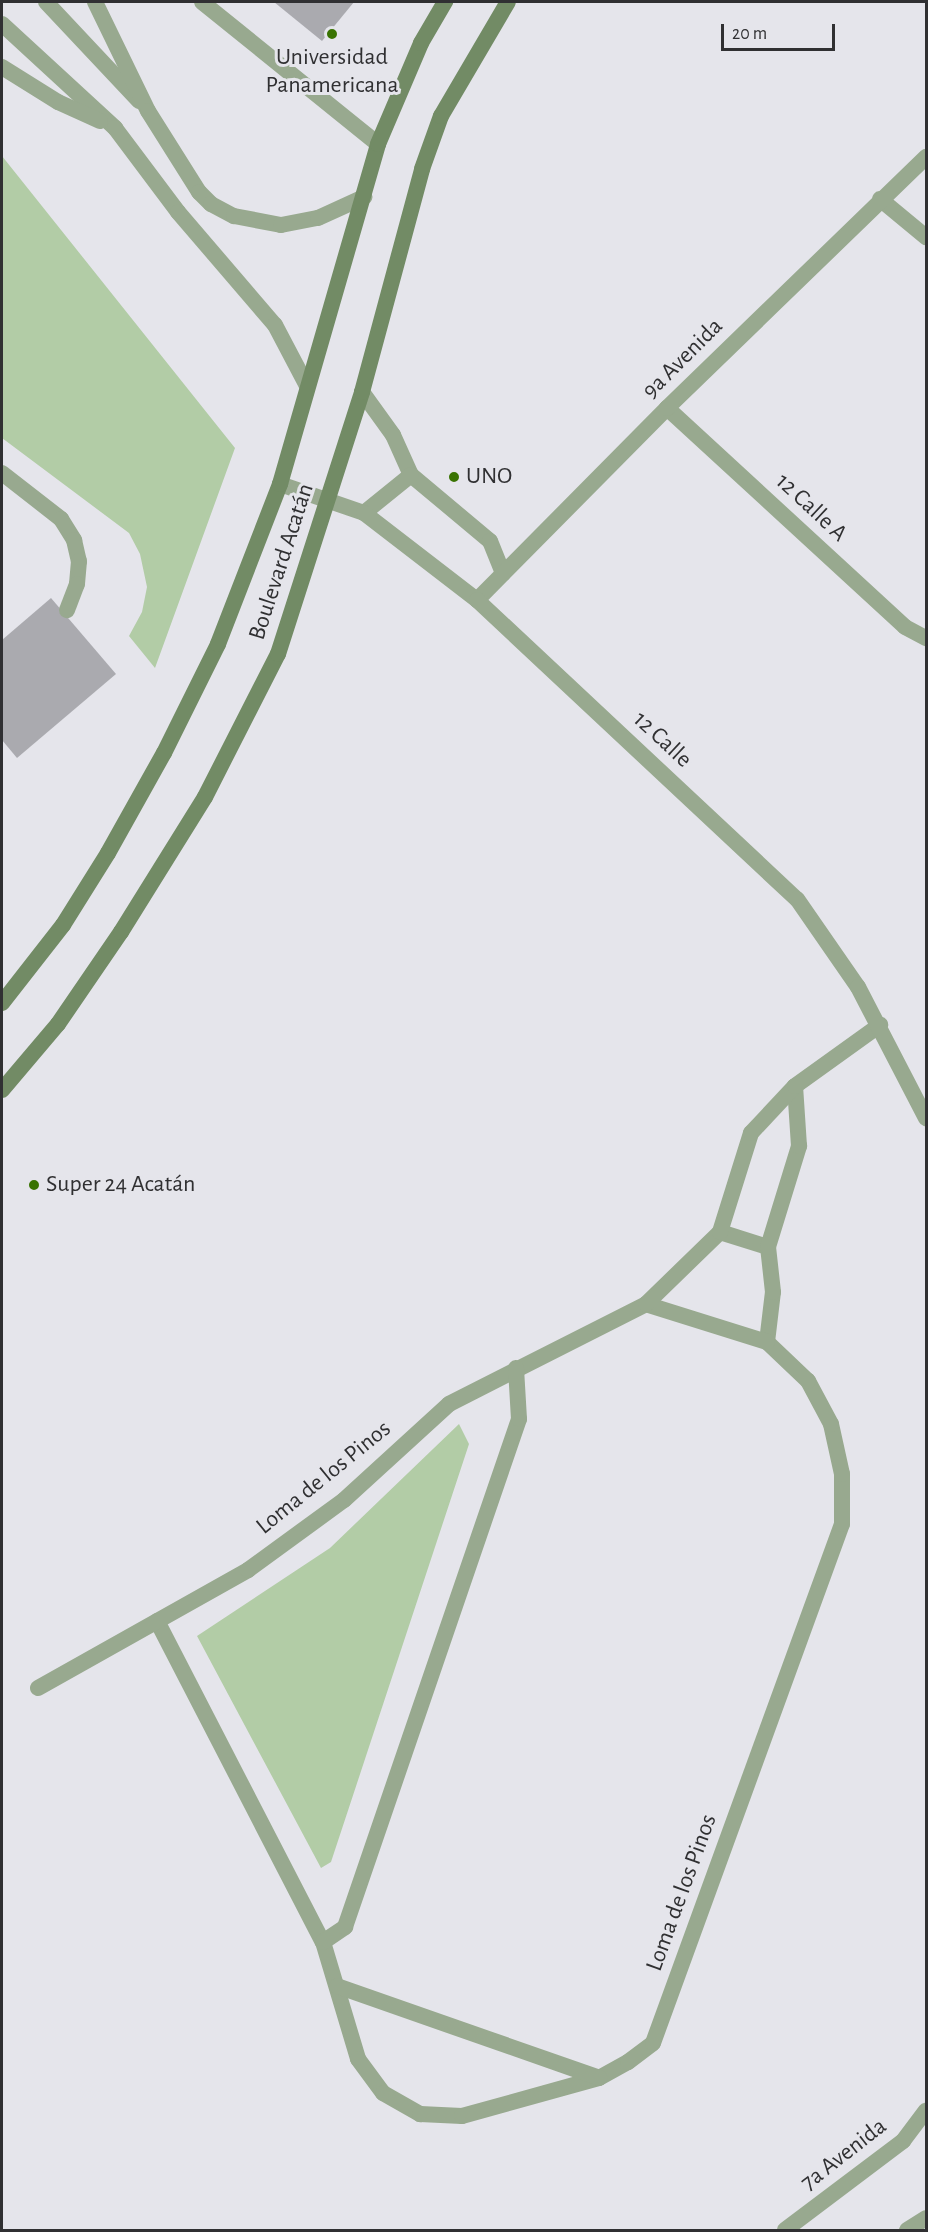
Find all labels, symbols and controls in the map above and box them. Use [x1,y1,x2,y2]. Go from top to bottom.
scale bar [724,12,838,50]
text: 20 m [732,25,767,43]
marker: Universidad Panamericana [325,27,339,41]
place label: Universidad Panamericana [265,44,399,100]
street label: 9a Avenida [637,313,729,405]
place label: UNO [466,463,512,491]
street label: 12 Calle A [769,468,853,548]
marker: UNO [447,470,461,484]
street label: Boulevard Acatán [243,480,321,644]
street label: 12 Calle [627,706,697,774]
place label: Super 24 Acatán [46,1171,195,1199]
marker: Super 24 Acatán [27,1178,41,1192]
street label: Loma de los Pinos [251,1415,397,1541]
street label: Loma de los Pinos [640,1811,724,1975]
street label: 7a Avenida [795,2113,893,2197]

